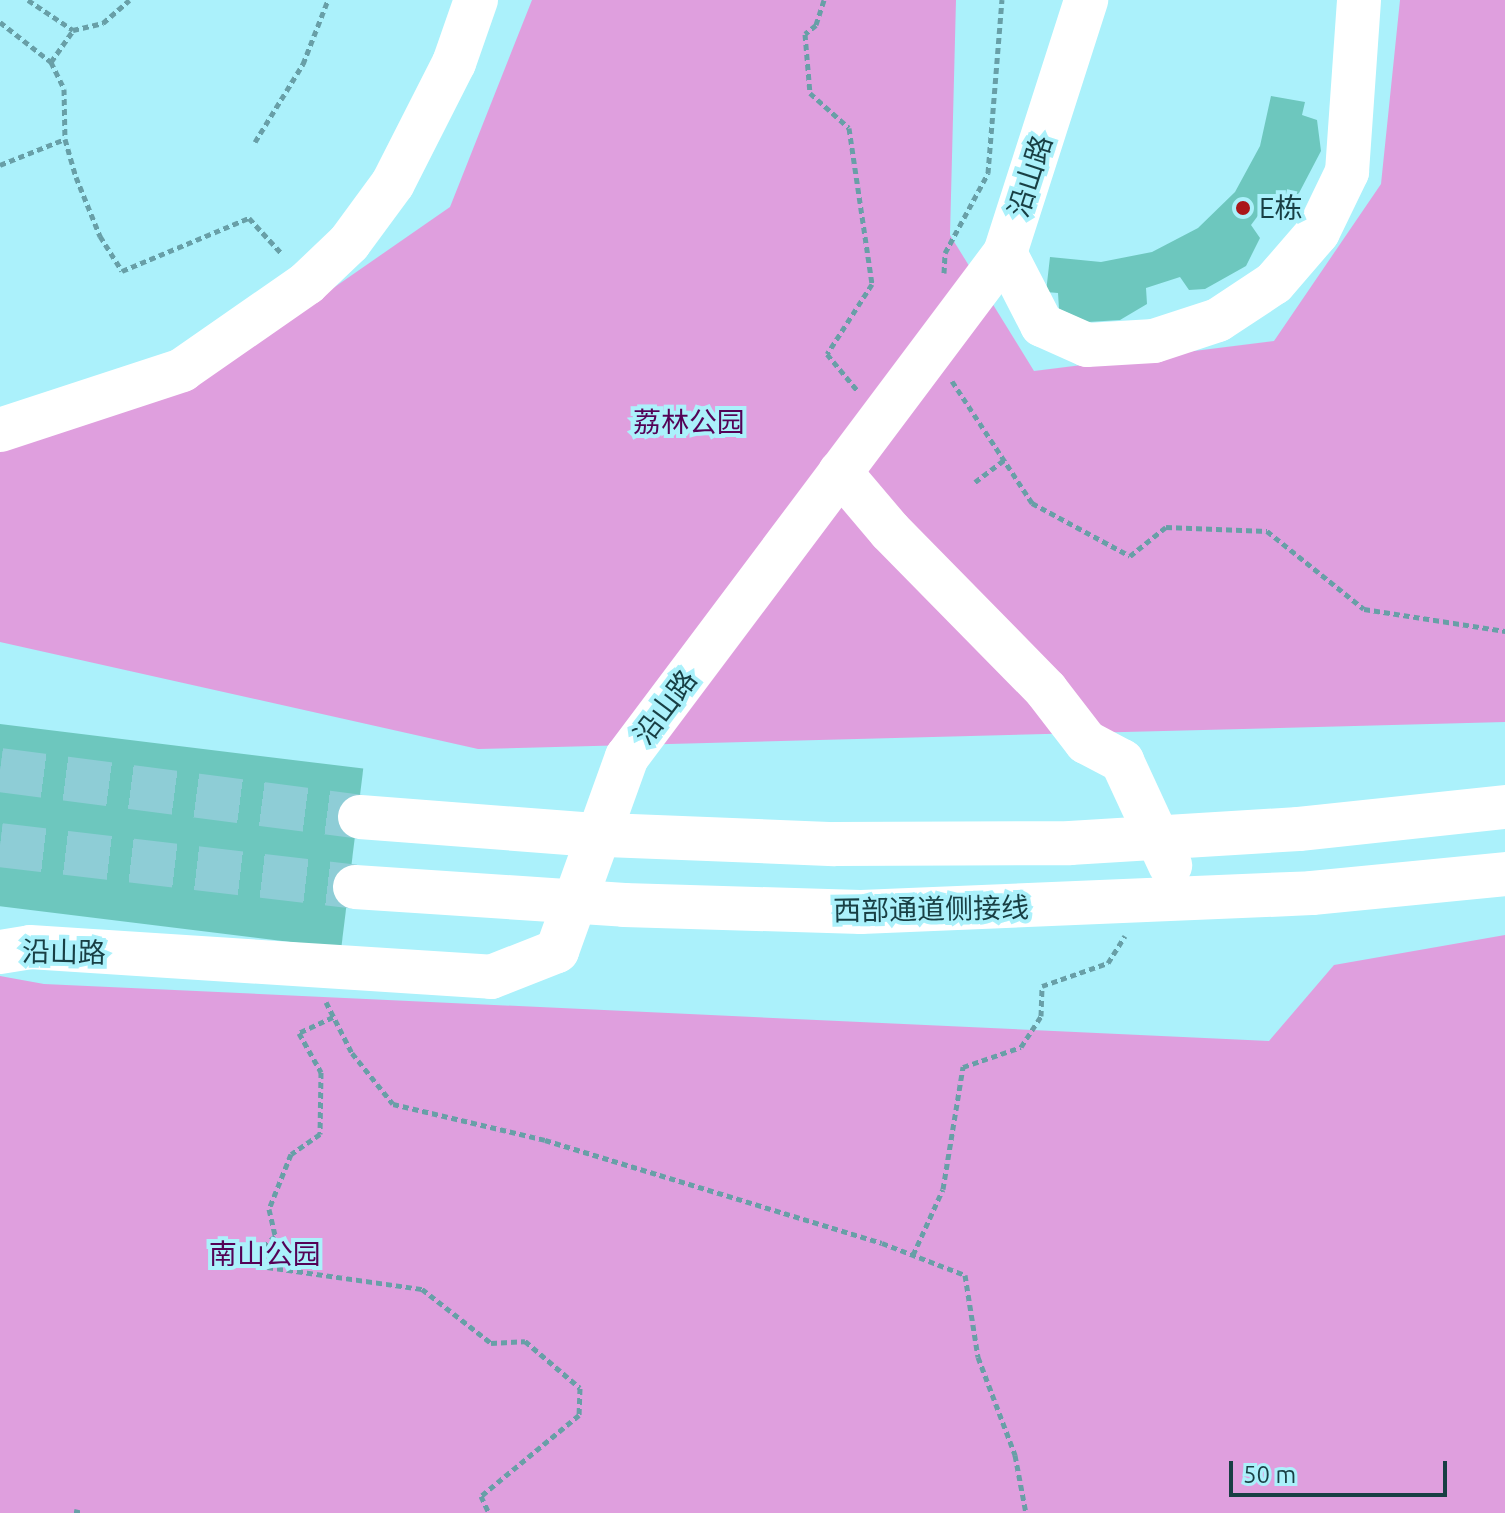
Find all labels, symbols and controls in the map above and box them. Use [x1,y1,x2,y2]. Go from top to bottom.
street label: 沿山路 [1001,131,1059,221]
place label: E栋 [1259,191,1303,225]
marker: E栋 [1234,199,1252,217]
park label: 荔林公园 [633,405,745,439]
street label: 沿山路 [626,663,704,751]
street label: 西部通道侧接线 [833,890,1029,928]
street label: 沿山路 [22,934,106,970]
park label: 南山公园 [209,1237,321,1271]
scale bar [1233,1445,1451,1495]
text: 50 m [1243,1461,1296,1488]

